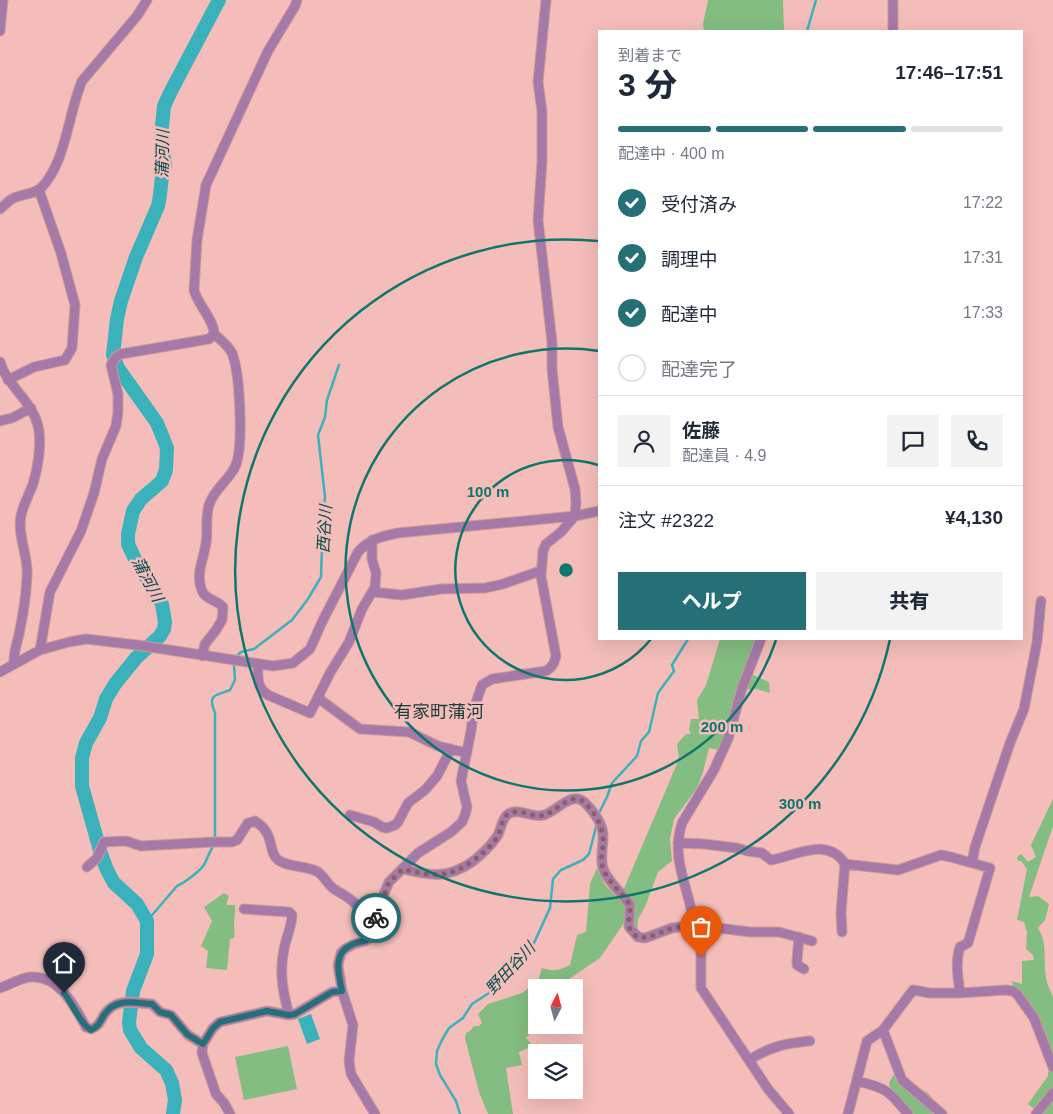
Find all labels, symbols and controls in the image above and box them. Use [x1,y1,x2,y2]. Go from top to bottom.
text: 到着まで [618,47,682,64]
text: 17:46–17:51 [895,62,1003,83]
text: 3 分 [618,67,677,103]
water label: 蒲河川 [154,128,171,178]
text: 配達中 · 400 m [618,145,725,162]
icon: check [618,189,646,217]
text: 受付済み [661,194,737,215]
text: 17:22 [963,194,1003,211]
icon: check [618,244,646,272]
text: 調理中 [661,249,718,270]
text: 17:31 [963,249,1003,266]
icon: check [618,299,646,327]
text: 配達中 [661,304,718,325]
text: 17:33 [963,304,1003,321]
text: 配達完了 [661,359,737,380]
button: person [618,415,670,467]
button: chat [887,415,939,467]
button: phone [951,415,1003,467]
text: 佐藤 [682,420,720,441]
text: 配達員 · 4.9 [682,447,766,464]
text: 100 m [467,483,509,500]
water label: 西谷川 [315,503,334,553]
text: ¥4,130 [945,507,1003,528]
text: 注文 #2322 [618,510,714,531]
water label: 蒲河川 [129,554,167,606]
centre of rings [557,561,575,579]
button: ヘルプ [618,572,806,630]
button: 共有 [816,572,1003,630]
district label: 有家町蒲河 [394,702,484,722]
text: 200 m [701,718,743,735]
text: 300 m [779,795,821,812]
courier [351,893,401,943]
icon: bike [362,904,390,932]
pin [680,906,722,957]
icon: bag [687,913,715,941]
water label: 野田谷川 [482,938,540,998]
pin [43,942,85,993]
icon: home [50,949,78,977]
north arrow [528,979,582,1034]
map controls [528,979,583,1099]
button: layers [528,1044,583,1099]

